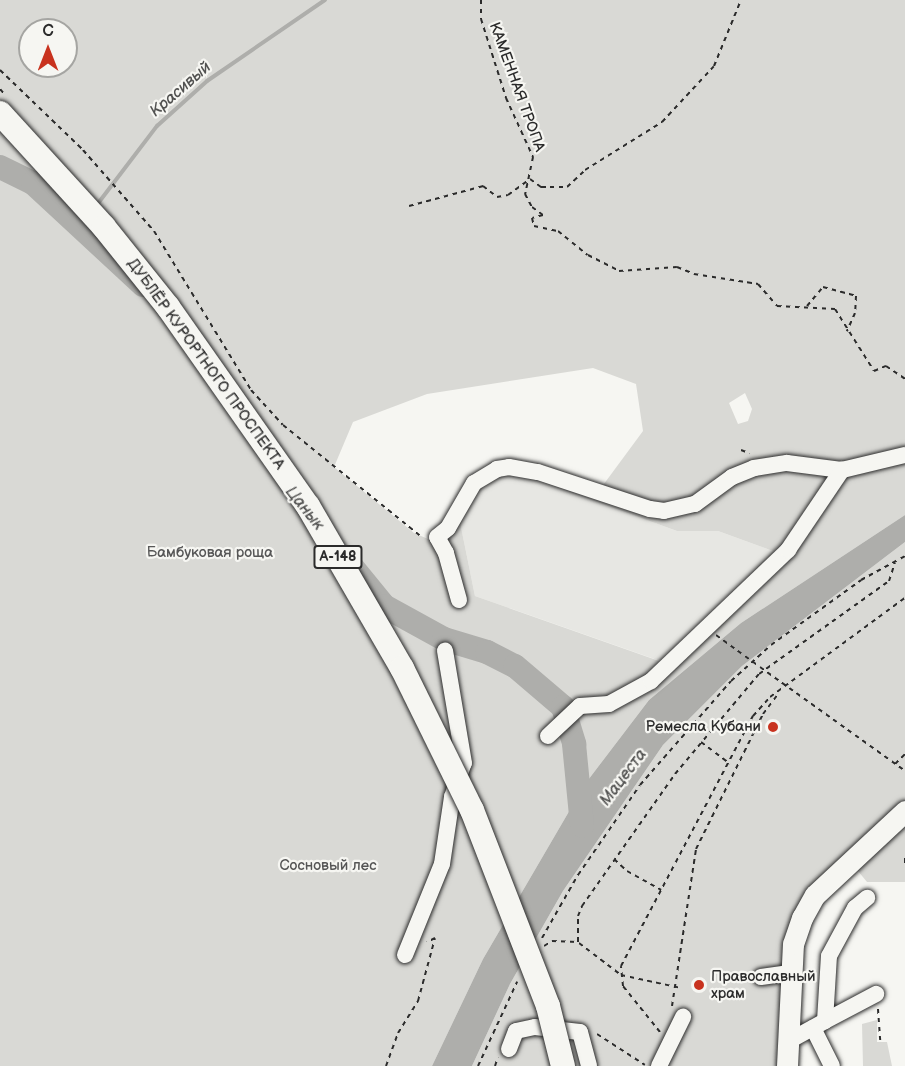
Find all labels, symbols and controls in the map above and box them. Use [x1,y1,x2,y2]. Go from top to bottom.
north arrow [18,18,78,78]
street label: КАМЕННАЯ ТРОПА [485,20,549,154]
text: С [42,22,54,41]
water label: Красивый [147,58,215,122]
street label: ДУБЛЁР КУРОРТНОГО ПРОСПЕКТА [123,255,289,473]
water label: Цанык [281,483,327,535]
park label: Бамбуковая роща [147,544,273,562]
road number: А-148 [312,546,364,568]
place label: Ремесла Кубани [646,718,761,736]
marker: Ремесла Кубани [766,720,780,734]
water label: Мацеста [596,746,652,810]
park label: Сосновый лес [279,857,377,875]
place label: Православный храм [711,967,816,1002]
marker: Православный храм [692,978,706,992]

